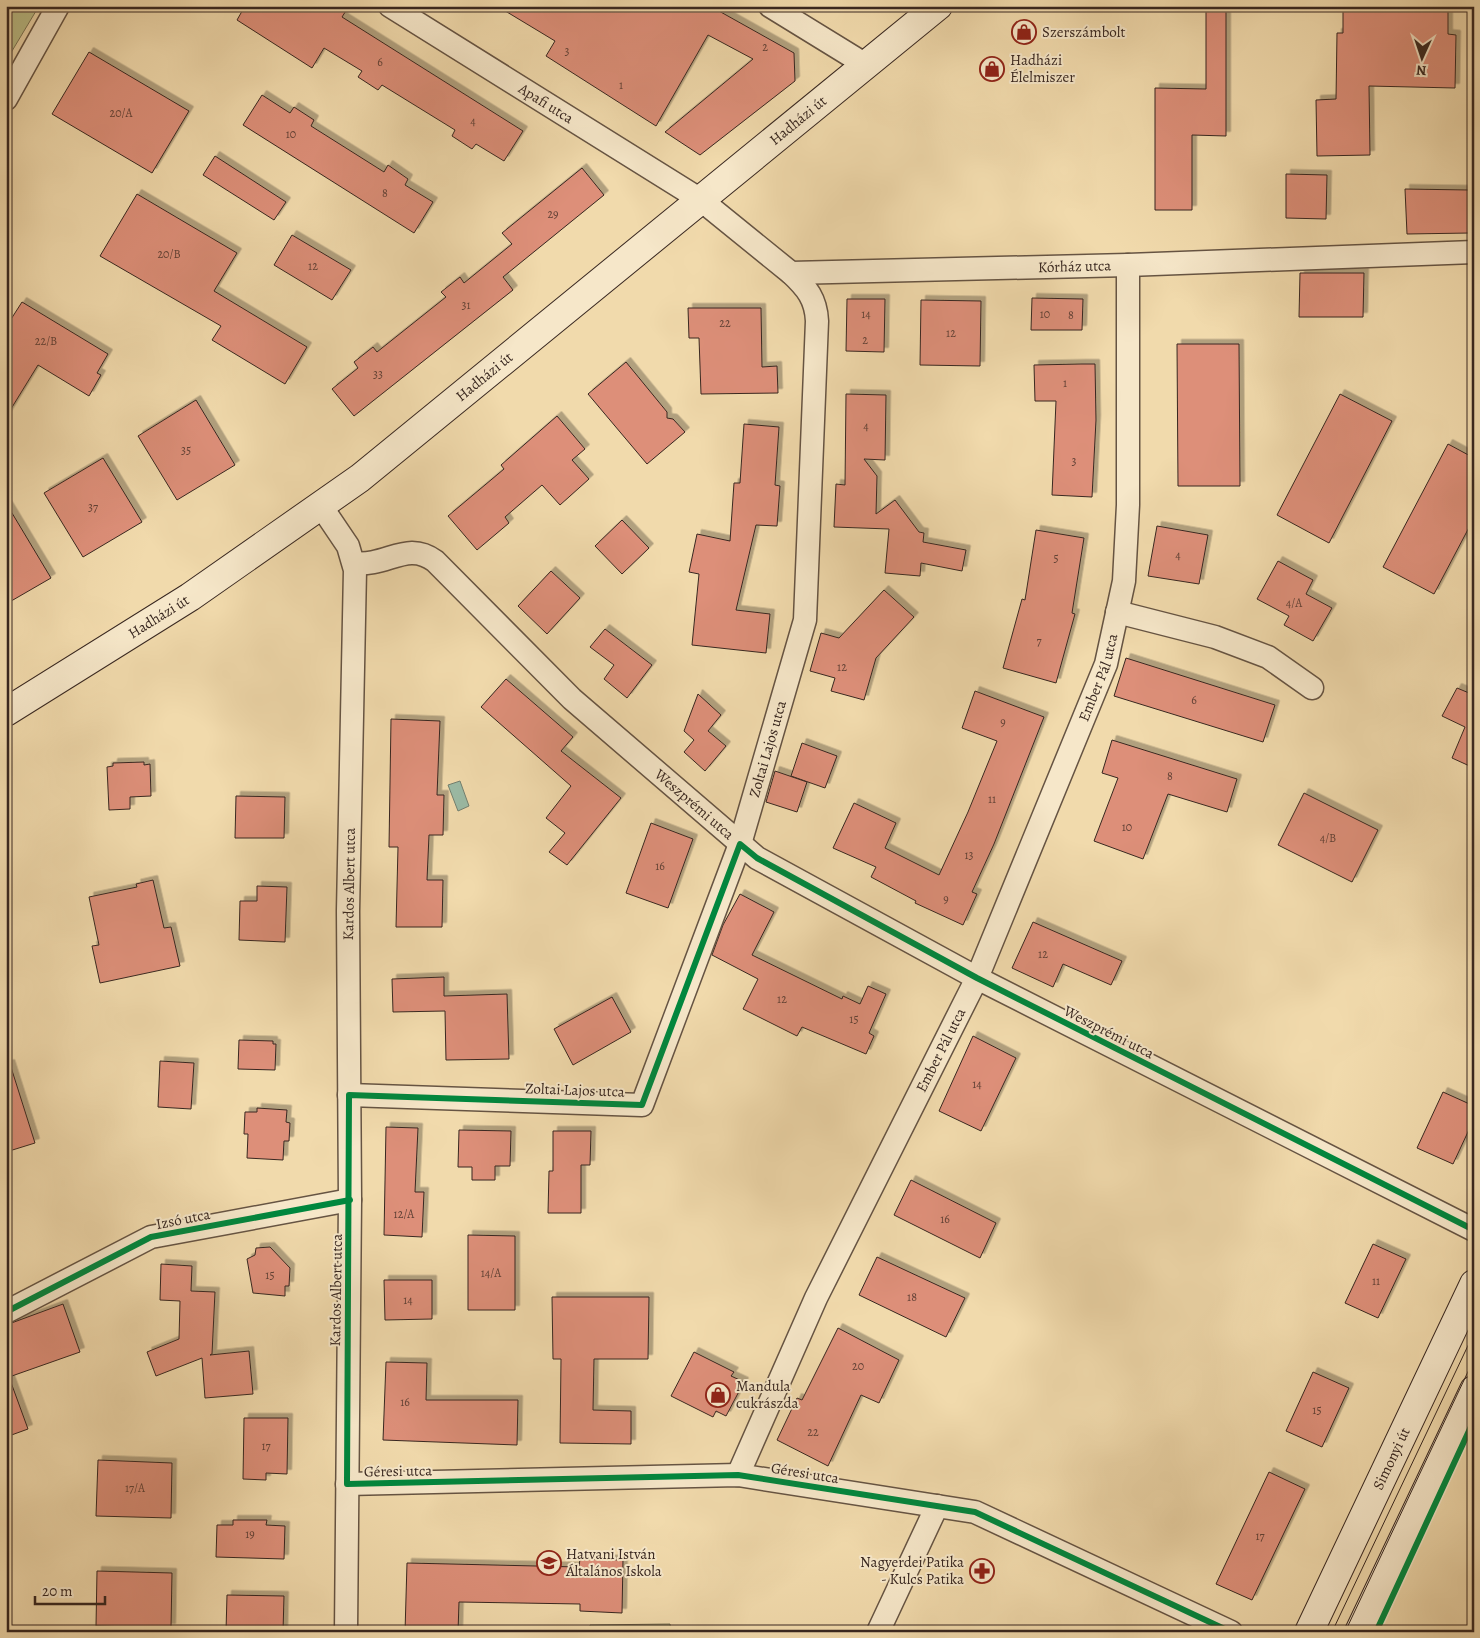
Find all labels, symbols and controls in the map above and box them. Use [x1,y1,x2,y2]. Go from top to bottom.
shop icon: Szerszámbolt [1011,19,1037,45]
place label: Szerszámbolt [1042,22,1125,42]
north arrow [1398,32,1448,82]
house number: 2 [762,39,768,55]
house number: 3 [565,43,570,59]
place label: Hadházi Élelmiszer [1010,50,1075,87]
house number: 6 [377,54,383,70]
shop icon: Hadházi Élelmiszer [979,56,1005,82]
text: N [1416,61,1427,80]
house number: 1 [619,77,623,93]
street label: Apafi utca [514,78,577,128]
street label: Hadházi út [765,91,831,150]
house number: 20/A [109,105,134,121]
house number: 4 [470,113,476,129]
house number: 10 [286,126,296,142]
house number: 8 [382,185,388,201]
house number: 29 [547,206,559,222]
house number: 20/B [157,246,181,262]
street label: Kórház utca [1038,255,1111,277]
house number: 12 [308,258,318,274]
house number: 31 [461,297,471,313]
house number: 14 [861,306,871,322]
house number: 10 [1040,306,1050,322]
house number: 8 [1068,307,1074,323]
house number: 22 [719,315,731,331]
house number: 12 [946,325,956,341]
house number: 2 [862,332,868,348]
house number: 22/B [35,333,57,349]
street label: Hadházi út [452,347,517,406]
house number: 33 [373,366,383,382]
house number: 1 [1063,375,1067,391]
house number: 4 [863,418,869,434]
house number: 35 [181,442,191,458]
house number: 3 [1072,453,1077,469]
house number: 37 [88,499,99,515]
house number: 4 [1175,547,1181,563]
house number: 5 [1053,550,1059,566]
street label: Hadházi út [124,590,193,643]
house number: 4/A [1286,595,1303,611]
street label: Ember Pál utca [1074,632,1122,724]
house number: 7 [1036,633,1042,649]
house number: 12 [837,659,847,675]
house number: 6 [1191,692,1197,708]
street label: Zoltai Lajos utca [744,698,791,800]
house number: 9 [1000,714,1006,730]
street label: Weszprémi utca [650,764,738,844]
house number: 8 [1167,768,1173,784]
house number: 11 [988,791,996,807]
house number: 10 [1122,819,1132,835]
street label: Kardos Albert utca [338,827,360,941]
house number: 4/B [1320,830,1336,846]
house number: 13 [964,847,974,863]
house number: 16 [655,858,665,874]
house number: 9 [943,891,949,907]
house number: 12 [1038,946,1048,962]
house number: 12 [777,991,787,1007]
street label: Weszprémi utca [1060,1000,1158,1063]
street label: Ember Pál utca [911,1004,970,1096]
house number: 15 [849,1011,859,1027]
house number: 14 [972,1076,982,1092]
street label: Zoltai Lajos utca [525,1078,625,1102]
street label: Izsó utca [154,1204,212,1234]
house number: 12/A [394,1206,415,1222]
house number: 16 [940,1211,950,1227]
street label: Kardos Albert utca [325,1233,347,1347]
house number: 14/A [481,1265,502,1281]
house number: 15 [265,1267,275,1283]
house number: 11 [1372,1273,1380,1289]
house number: 18 [907,1289,917,1305]
house number: 14 [403,1292,413,1308]
house number: 20 [852,1358,864,1374]
place label: Mandula cukrászda [736,1376,799,1413]
shop icon: Mandula cukrászda [705,1382,731,1408]
house number: 16 [400,1394,410,1410]
house number: 15 [1312,1402,1322,1418]
house number: 22 [807,1424,819,1440]
street label: Simonyi út [1368,1424,1415,1493]
house number: 17 [261,1438,272,1454]
street label: Géresi utca [770,1458,840,1488]
street label: Géresi utca [364,1460,432,1482]
house number: 17/A [125,1480,146,1496]
house number: 19 [245,1526,255,1542]
house number: 17 [1255,1528,1266,1544]
place label: Hatvani István Általános Iskola [565,1544,662,1581]
school or university icon: Hatvani István Általános Iskola [536,1550,562,1576]
place label: Nagyerdei Patika - Kulcs Patika [860,1552,964,1589]
pharmacy icon: Nagyerdei Patika - Kulcs Patika [969,1558,995,1584]
scale bar [35,1573,105,1605]
text: 20 m [42,1581,73,1601]

